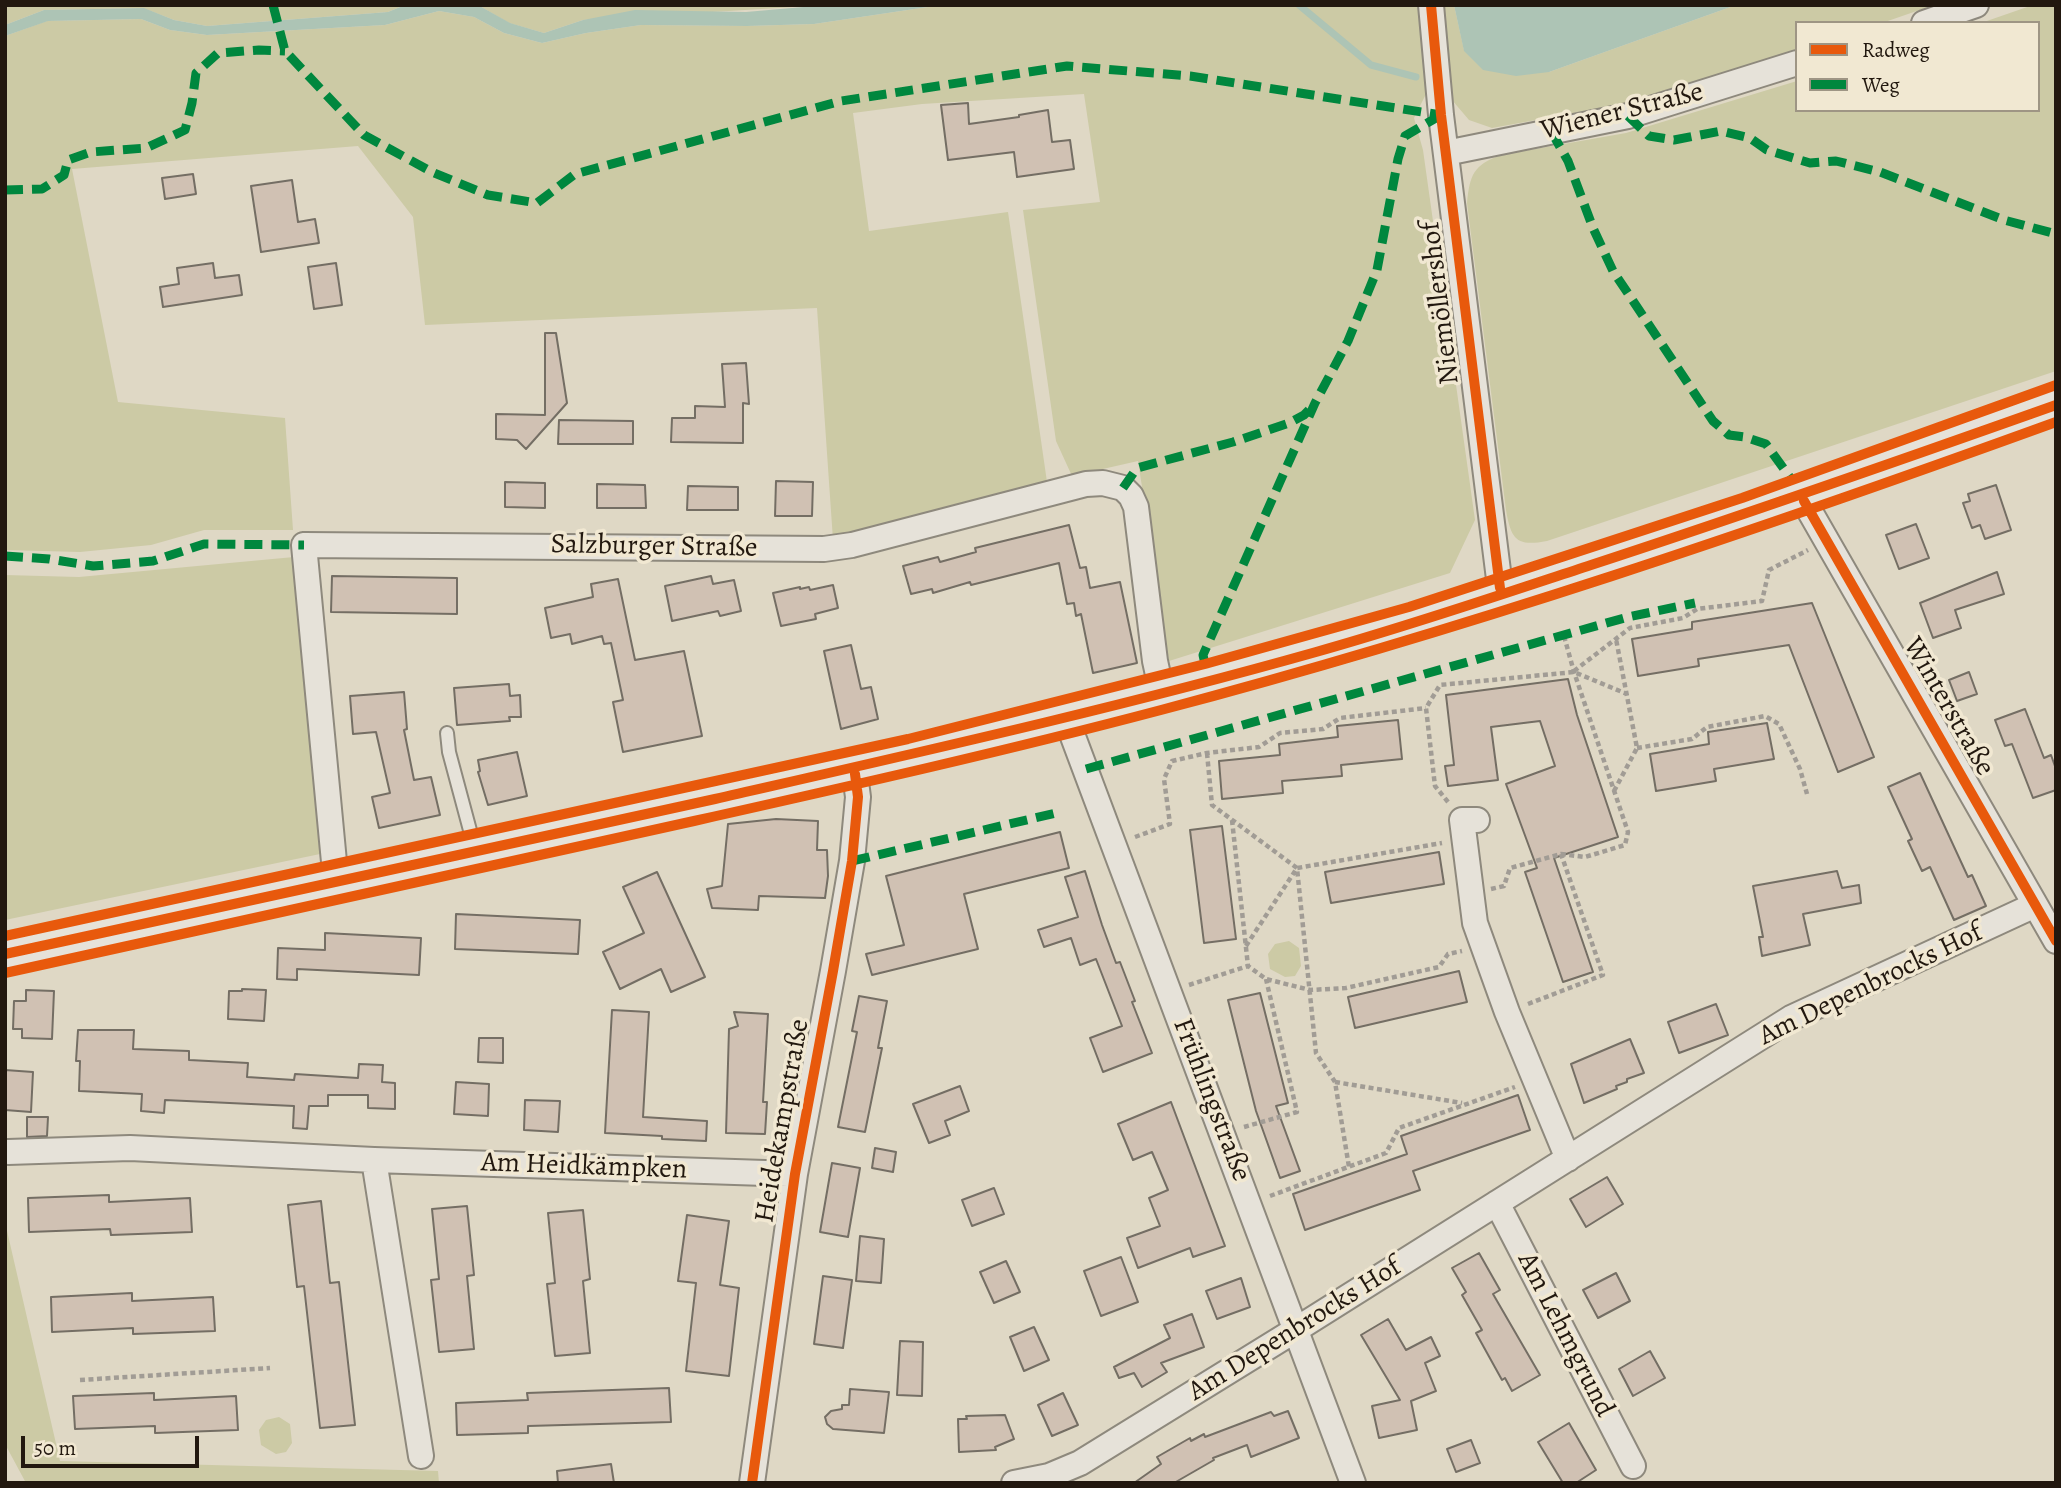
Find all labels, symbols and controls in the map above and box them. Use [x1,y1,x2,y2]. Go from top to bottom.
legend [1795,21,2040,112]
text: Radweg [1862,36,1930,64]
text: Weg [1862,71,1900,99]
street label: Wiener Straße [1537,76,1707,148]
street label: Niemöllershof [1414,220,1468,386]
street label: Salzburger Straße [550,528,758,566]
street label: Winterstraße [1895,632,2001,782]
street label: Am Depenbrocks Hof [1754,916,1988,1054]
street label: Frühlingstraße [1165,1014,1257,1186]
street label: Heidekampstraße [749,1017,817,1225]
street label: Am Heidkämpken [480,1147,688,1187]
street label: Am Lehmgrund [1509,1247,1621,1423]
street label: Am Depenbrocks Hof [1182,1251,1408,1409]
scale bar [24,1422,203,1466]
text: 50 m [34,1434,76,1462]

